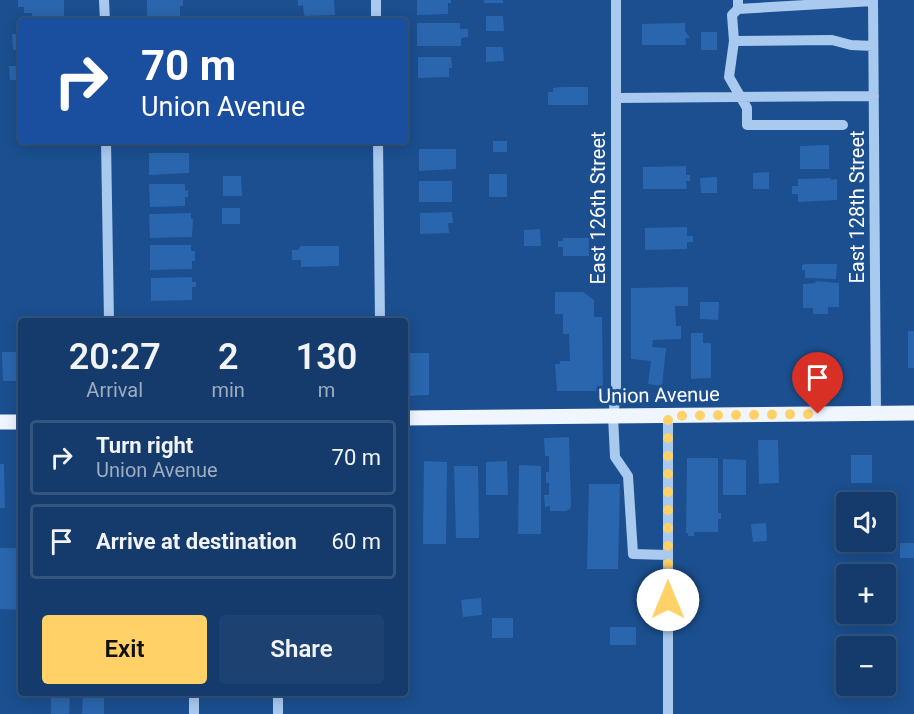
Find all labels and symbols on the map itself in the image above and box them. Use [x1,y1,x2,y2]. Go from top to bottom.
street label: East 128th Street [845,130,869,284]
street label: East 126th Street [586,131,610,285]
pin [792,352,843,414]
street label: Union Avenue [598,382,720,408]
position arrow [636,568,700,632]

